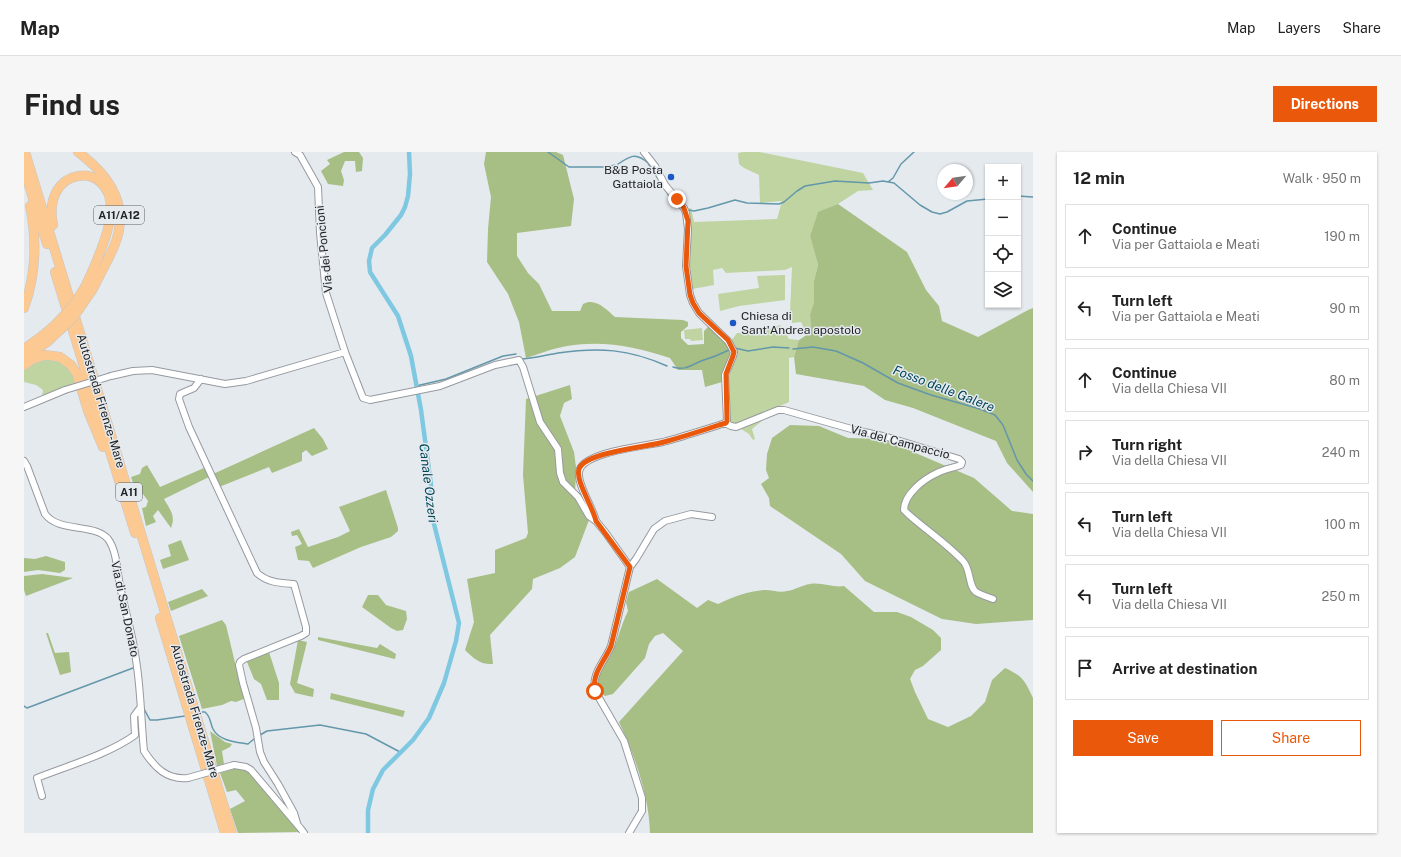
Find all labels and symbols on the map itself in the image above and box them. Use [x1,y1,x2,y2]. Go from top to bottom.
place label: B&B Posta Gattaiola [604,163,663,191]
north arrow [937,164,973,200]
marker: B&B Posta Gattaiola [666,172,676,182]
route end [668,190,686,208]
street label: Via dei Poncioni [312,205,336,293]
road number: A11/A12 [94,206,144,224]
place label: Chiesa di Sant'Andrea apostolo [741,309,861,337]
marker: Chiesa di Sant'Andrea apostolo [728,318,738,328]
street label: Autostrada Firenze-Mare [74,332,128,470]
water label: Fosso delle Galere [891,362,997,415]
street label: Via del Campaccio [849,422,952,462]
water label: Canale Ozzeri [416,443,441,524]
road number: A11 [116,483,142,501]
street label: Via di San Donato [108,560,142,658]
street label: Autostrada Firenze-Mare [168,642,222,780]
route start [586,682,604,700]

